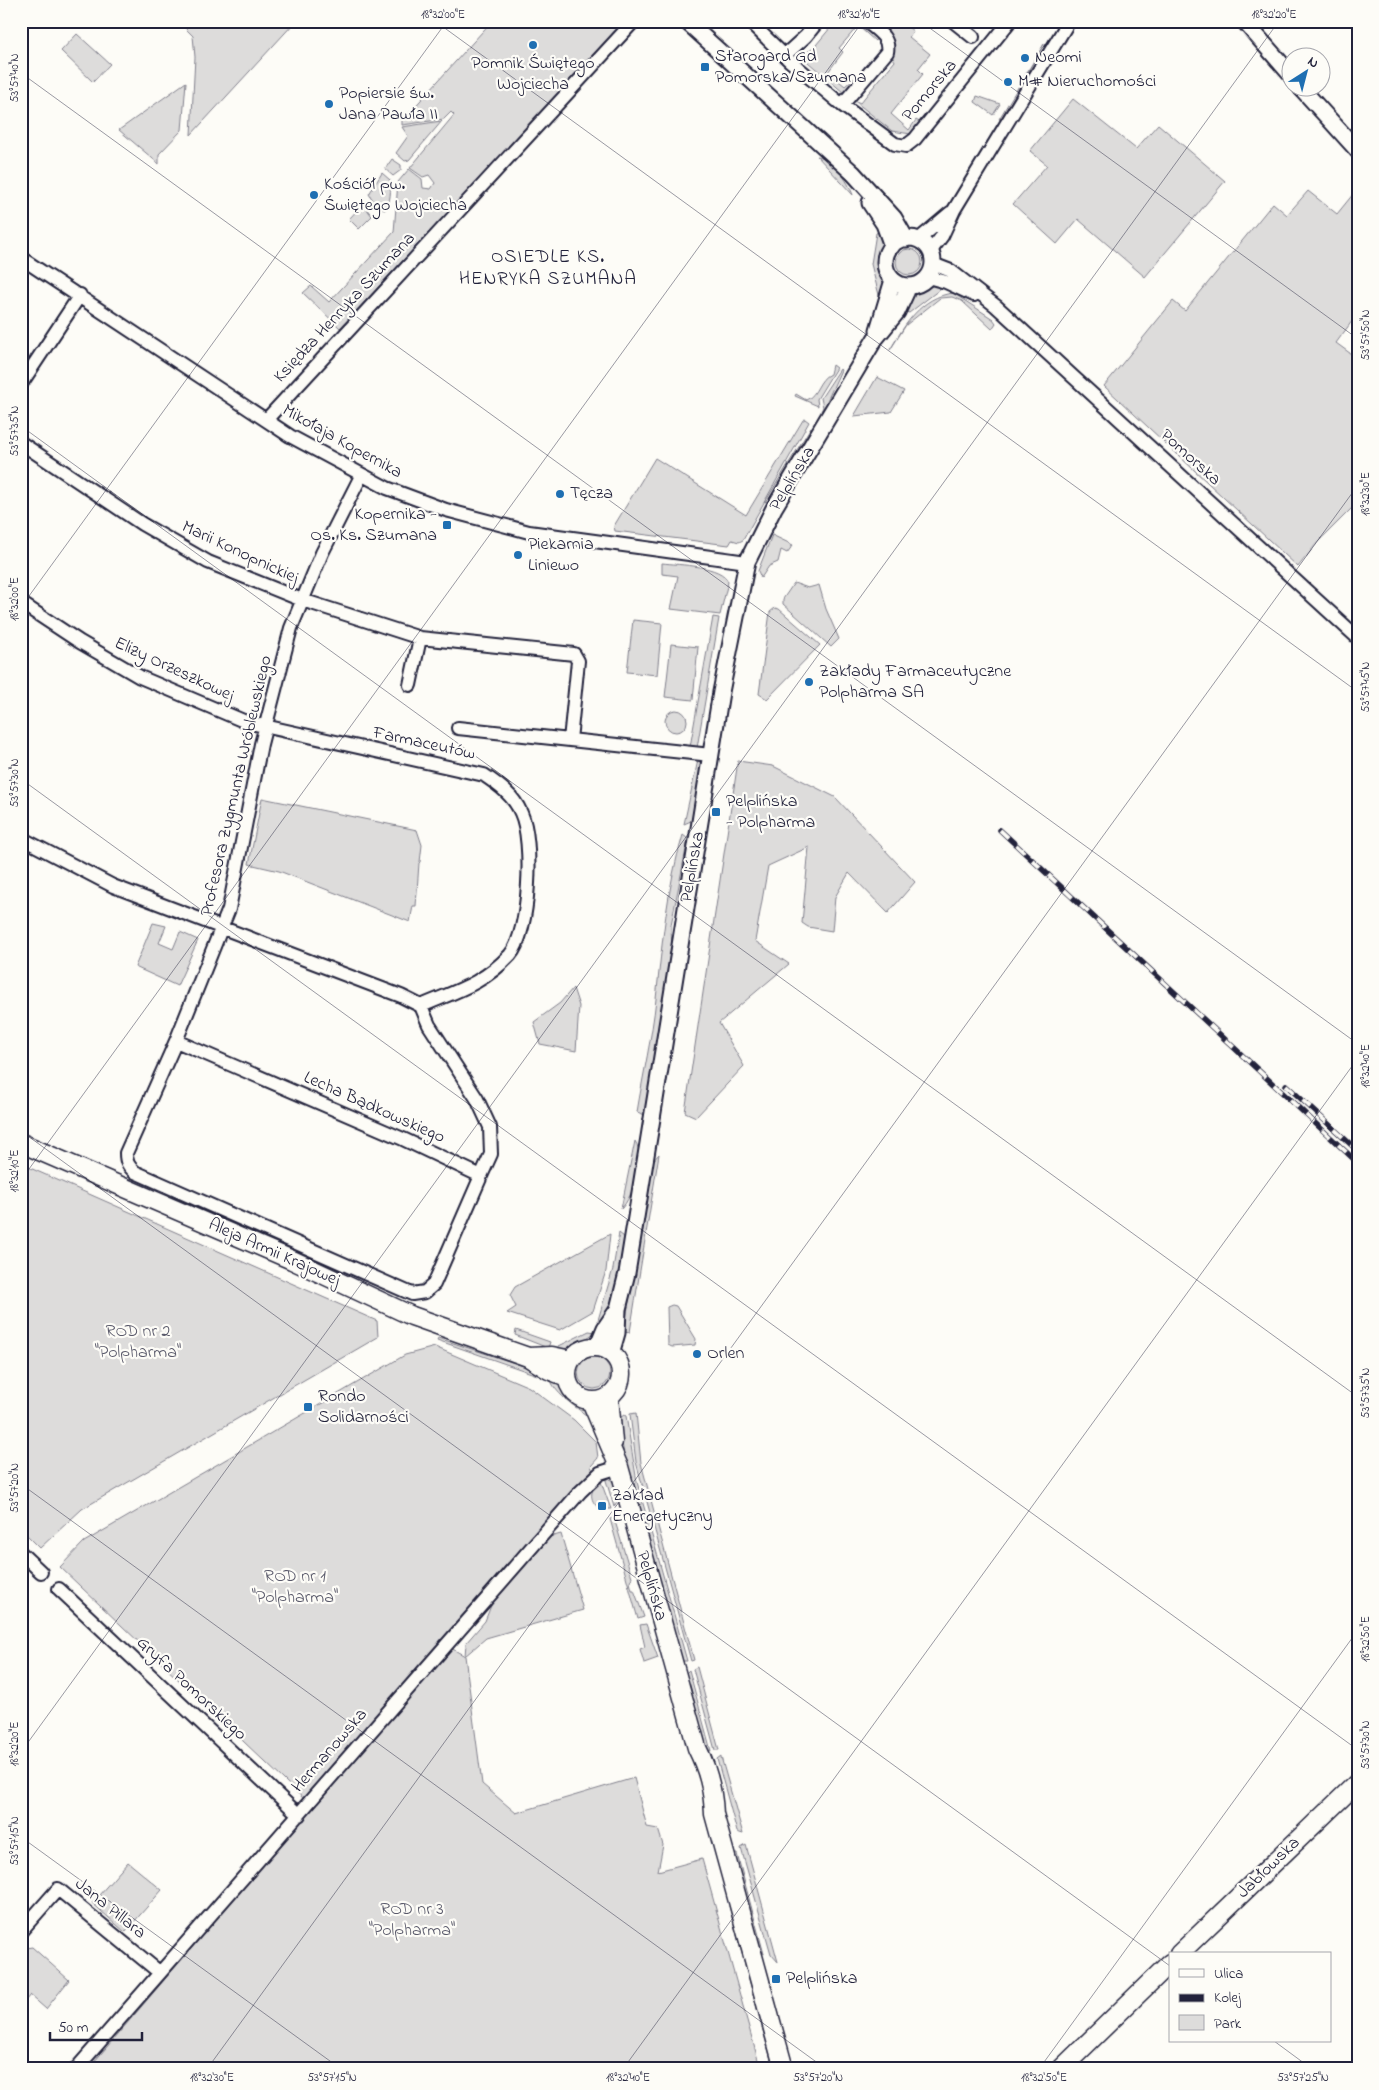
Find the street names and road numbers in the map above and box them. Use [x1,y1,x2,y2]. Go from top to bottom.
street label: Pomorska [896,54,964,128]
street label: Księdza Henryka Szumana [268,227,422,389]
street label: Mikołaja Kopernika [277,398,407,486]
street label: Pomorska [1154,423,1226,493]
street label: Pelplińska [763,442,823,516]
street label: Marii Konopnickiej [177,515,303,592]
street label: Elizy Orzeszkowej [110,631,239,709]
street label: Profesora Zygmunta Wróblewskiego [194,653,281,919]
street label: Farmaceutów [369,720,478,768]
street label: Pelplińska [674,829,712,905]
street label: Lecha Bądkowskiego [299,1065,449,1152]
street label: Aleja Armii Krajowej [204,1212,345,1294]
street label: Pelplińska [629,1548,673,1624]
street label: Gryfa Pomorskiego [129,1631,252,1748]
street label: Hermanowska [286,1703,374,1799]
street label: Jabłowska [1231,1831,1307,1905]
street label: Jana Pillara [69,1872,151,1946]

